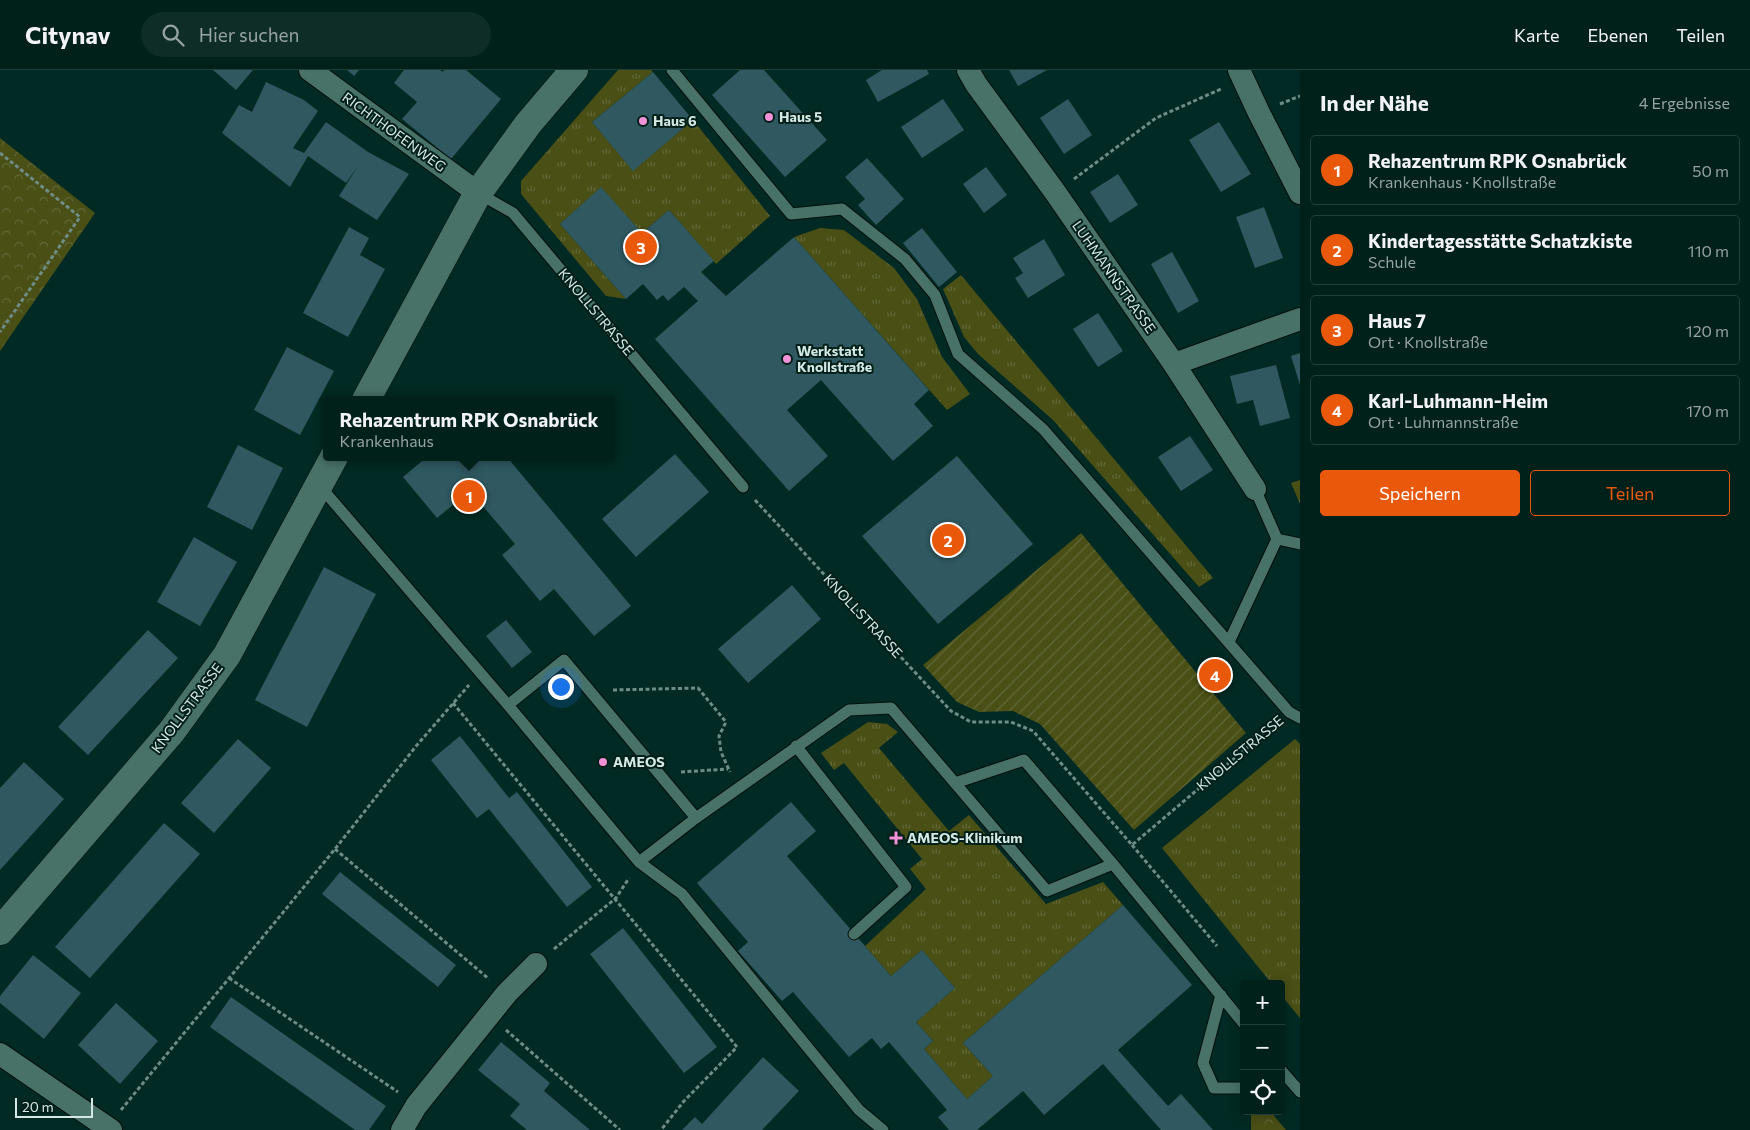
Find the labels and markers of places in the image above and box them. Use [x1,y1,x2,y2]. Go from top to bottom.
place label: Haus 5 [779,108,822,125]
marker: Haus 5 [763,111,775,123]
place label: Haus 6 [653,112,697,129]
marker: Haus 6 [637,115,649,127]
pin: 3 [625,228,657,266]
place label: Werkstatt Knollstraße [797,342,872,375]
marker: Werkstatt Knollstraße [781,353,793,365]
pin: 1 [453,477,485,515]
pin: 2 [932,521,964,559]
pin: 4 [1199,656,1231,694]
place label: AMEOS [613,753,665,770]
marker: AMEOS [597,756,609,768]
place label: AMEOS-Klinikum [907,829,1022,846]
marker: AMEOS-Klinikum [889,831,903,845]

